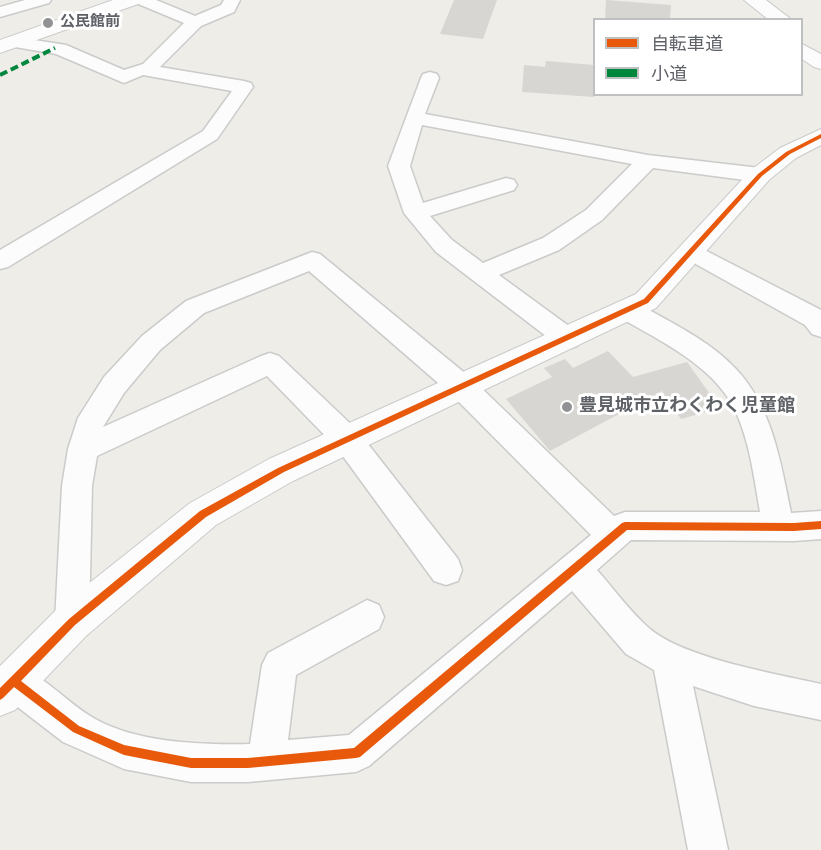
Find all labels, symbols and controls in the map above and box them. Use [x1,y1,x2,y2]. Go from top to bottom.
place label: 公民館前 [60,14,120,32]
marker: 公民館前 [41,16,55,30]
legend [593,18,803,96]
text: 自転車道 [651,32,723,57]
text: 小道 [651,62,687,87]
place label: 豊見城市立わくわく児童館 [579,396,795,418]
marker: 豊見城市立わくわく児童館 [560,400,574,414]

